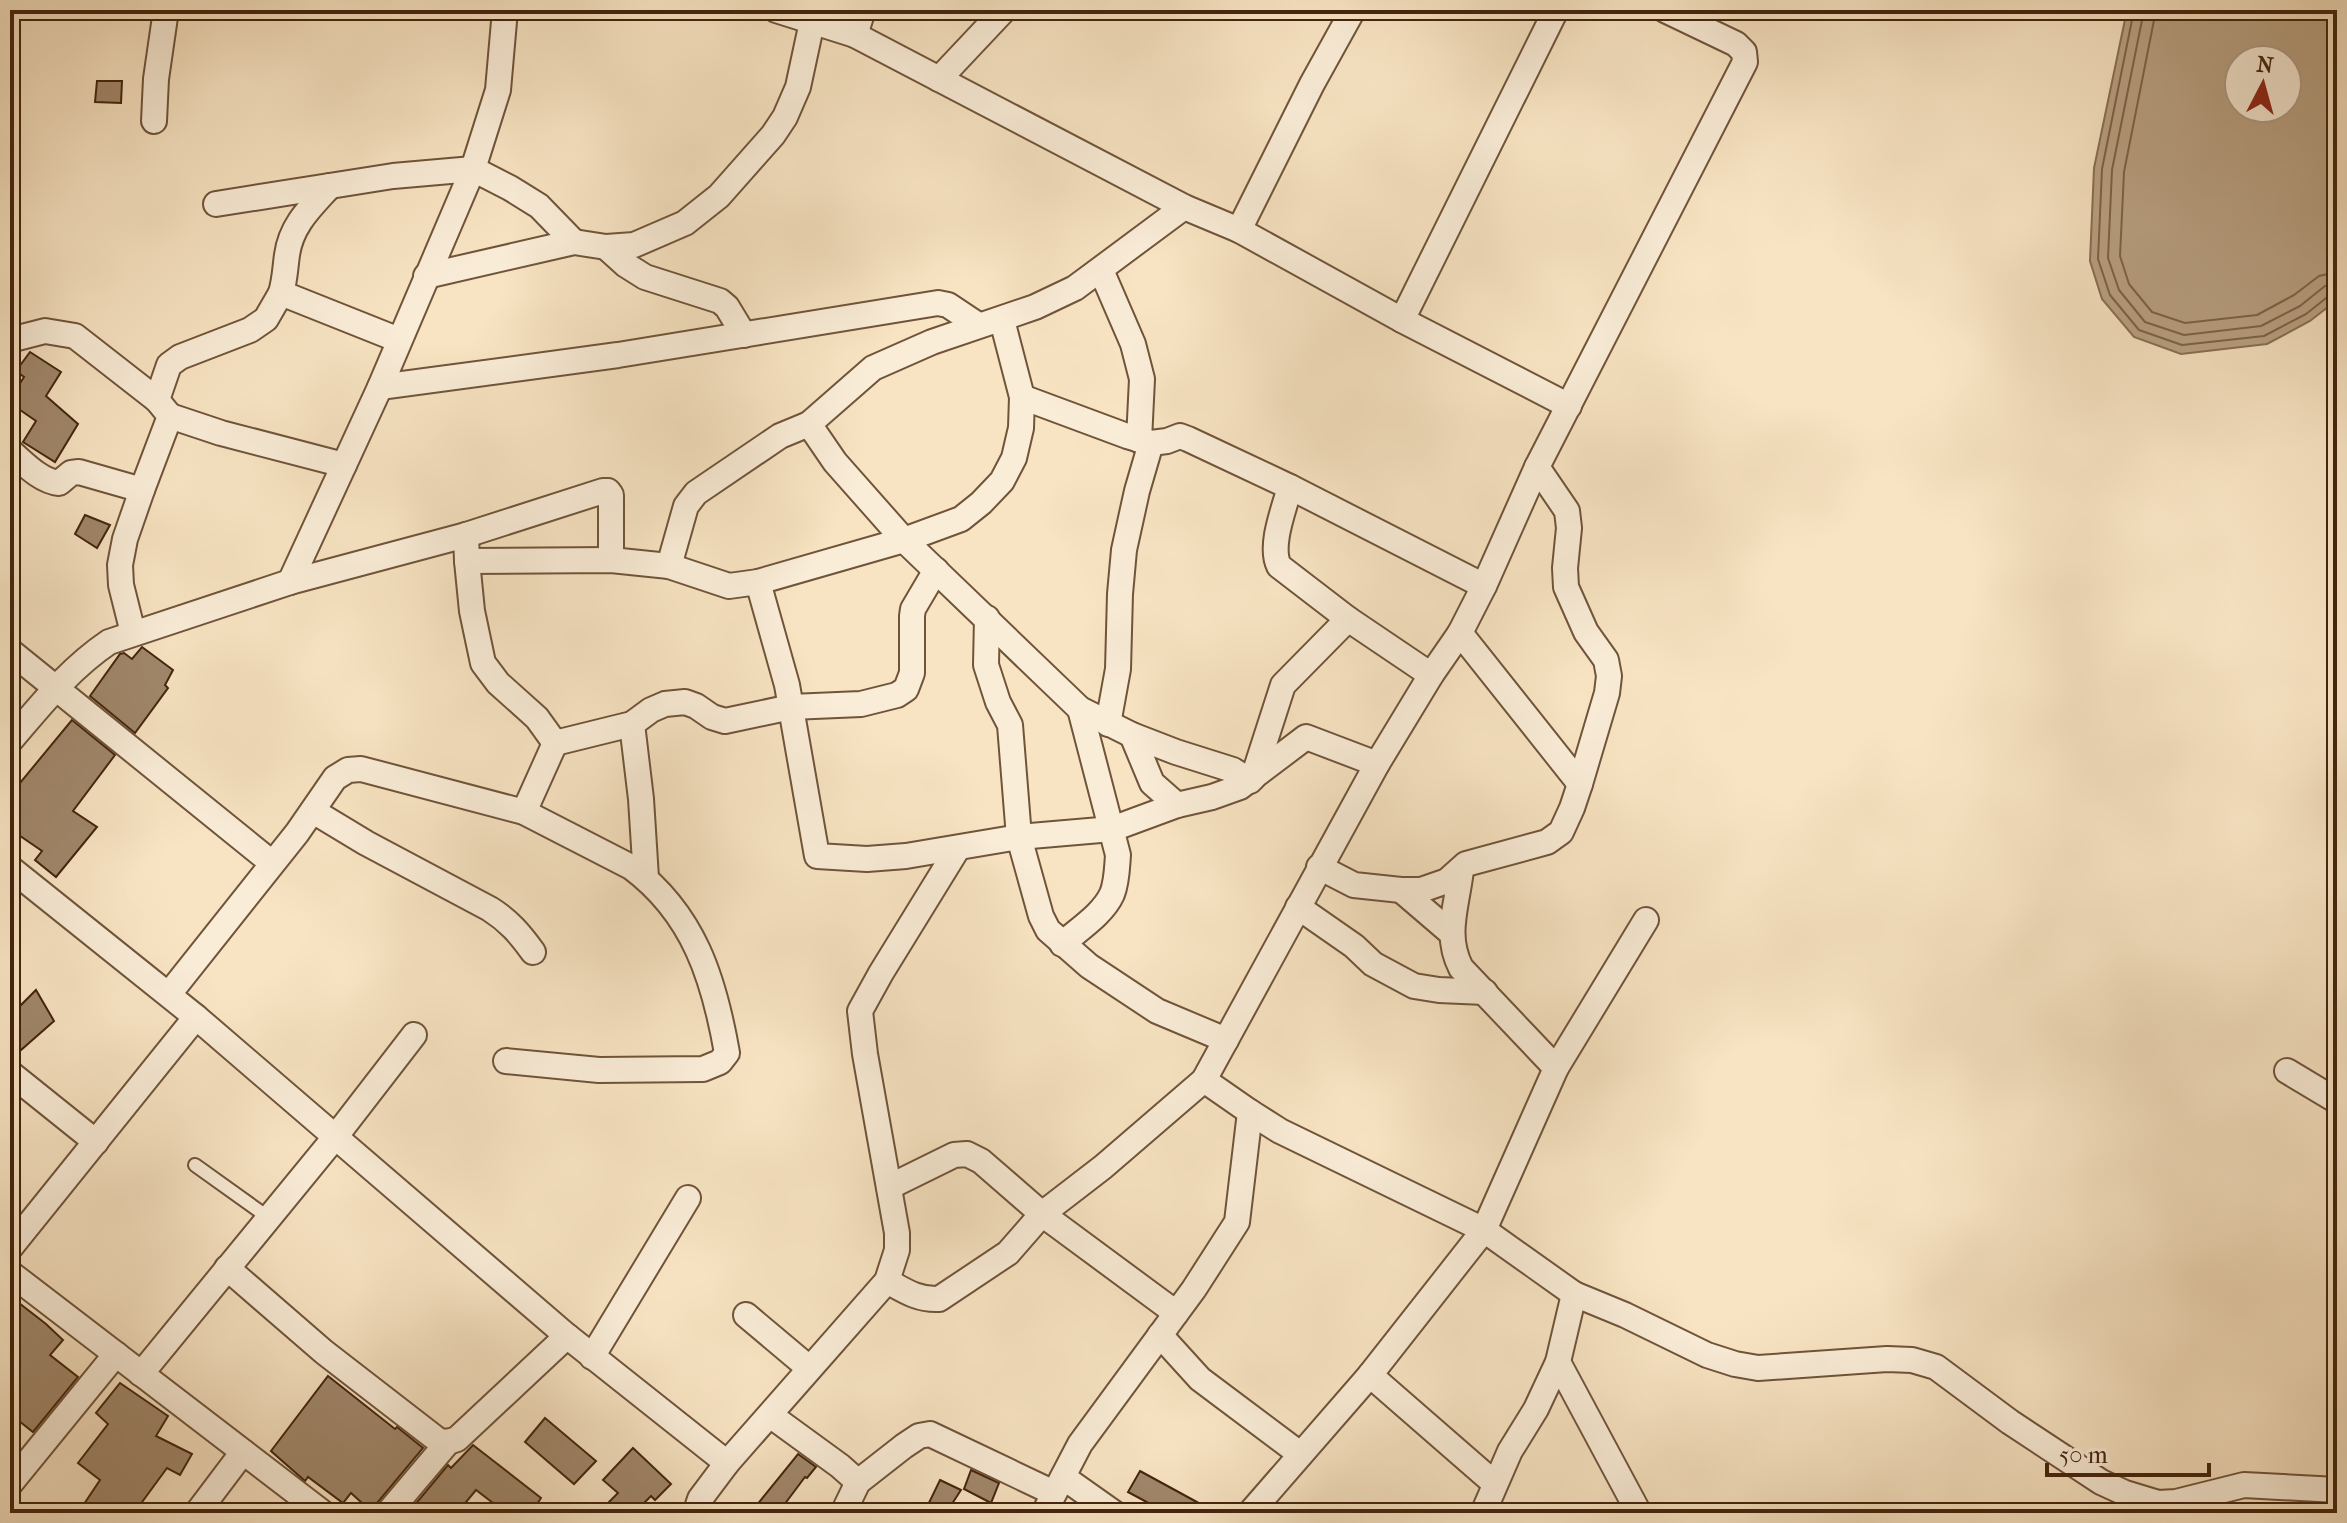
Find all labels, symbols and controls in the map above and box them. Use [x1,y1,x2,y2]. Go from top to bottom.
north arrow [2223,44,2303,124]
text: N [2255,51,2275,79]
scale bar [2047,1427,2209,1477]
text: 50 m [2059,1441,2108,1469]

